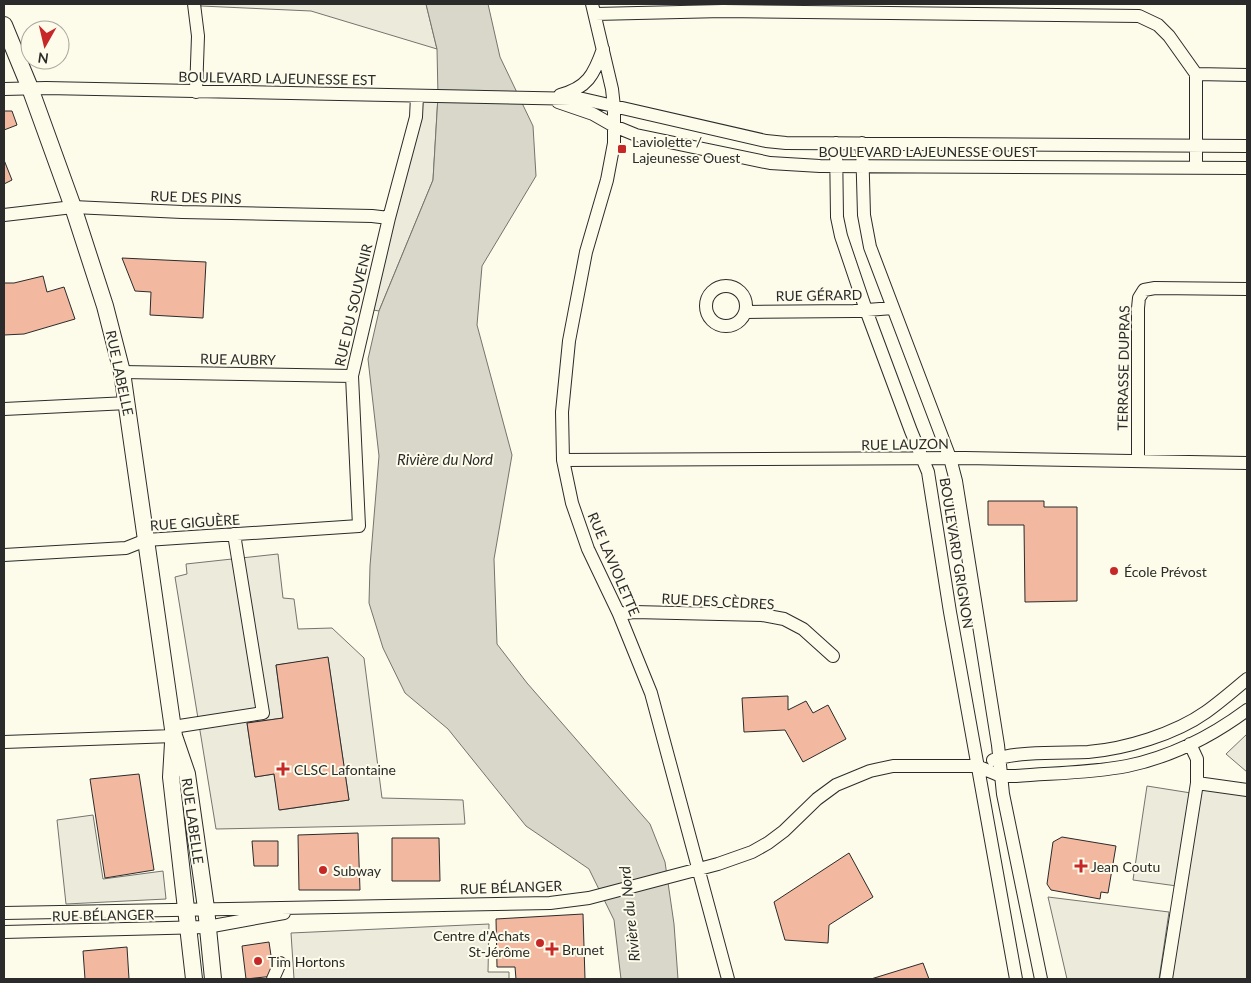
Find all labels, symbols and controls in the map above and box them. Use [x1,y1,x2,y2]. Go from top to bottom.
north arrow [20,20,70,70]
text: N [37,49,50,68]
street label: BOULEVARD LAJEUNESSE EST [178,68,377,88]
place label: Laviolette / Lajeunesse Ouest [632,133,740,166]
marker: Laviolette / Lajeunesse Ouest [616,143,628,155]
street label: BOULEVARD LAJEUNESSE OUEST [818,143,1038,160]
street label: RUE DES PINS [150,187,242,207]
street label: RUE DU SOUVENIR [331,242,375,368]
street label: RUE GÉRARD [776,286,862,304]
street label: TERRASSE DUPRAS [1113,305,1133,431]
street label: RUE LABELLE [103,329,137,417]
street label: RUE AUBRY [200,350,276,368]
street label: RUE LAUZON [861,435,949,453]
water label: Rivière du Nord [397,450,493,468]
street label: BOULEVARD GRIGNON [937,476,977,630]
street label: RUE GIGUÈRE [149,510,241,534]
street label: RUE LAVIOLETTE [584,510,644,618]
place label: École Prévost [1124,563,1207,580]
marker: École Prévost [1108,565,1120,577]
street label: RUE DES CÈDRES [661,590,775,612]
place label: CLSC Lafontaine [294,761,396,778]
marker: CLSC Lafontaine [276,762,290,776]
street label: RUE LABELLE [179,777,207,865]
place label: Jean Coutu [1091,858,1160,875]
marker: Jean Coutu [1075,860,1087,872]
place label: Subway [333,862,382,879]
marker: Subway [317,864,329,876]
water label: Rivière du Nord [615,865,643,963]
street label: RUE BÉLANGER [460,877,563,897]
street label: RUE BÉLANGER [52,906,154,924]
place label: Centre d'Achats St-Jérôme [433,927,530,960]
marker: Centre d'Achats St-Jérôme [534,937,546,949]
place label: Brunet [562,941,604,958]
marker: Brunet [546,943,558,955]
place label: Tim Hortons [268,953,345,970]
marker: Tim Hortons [252,955,264,967]

